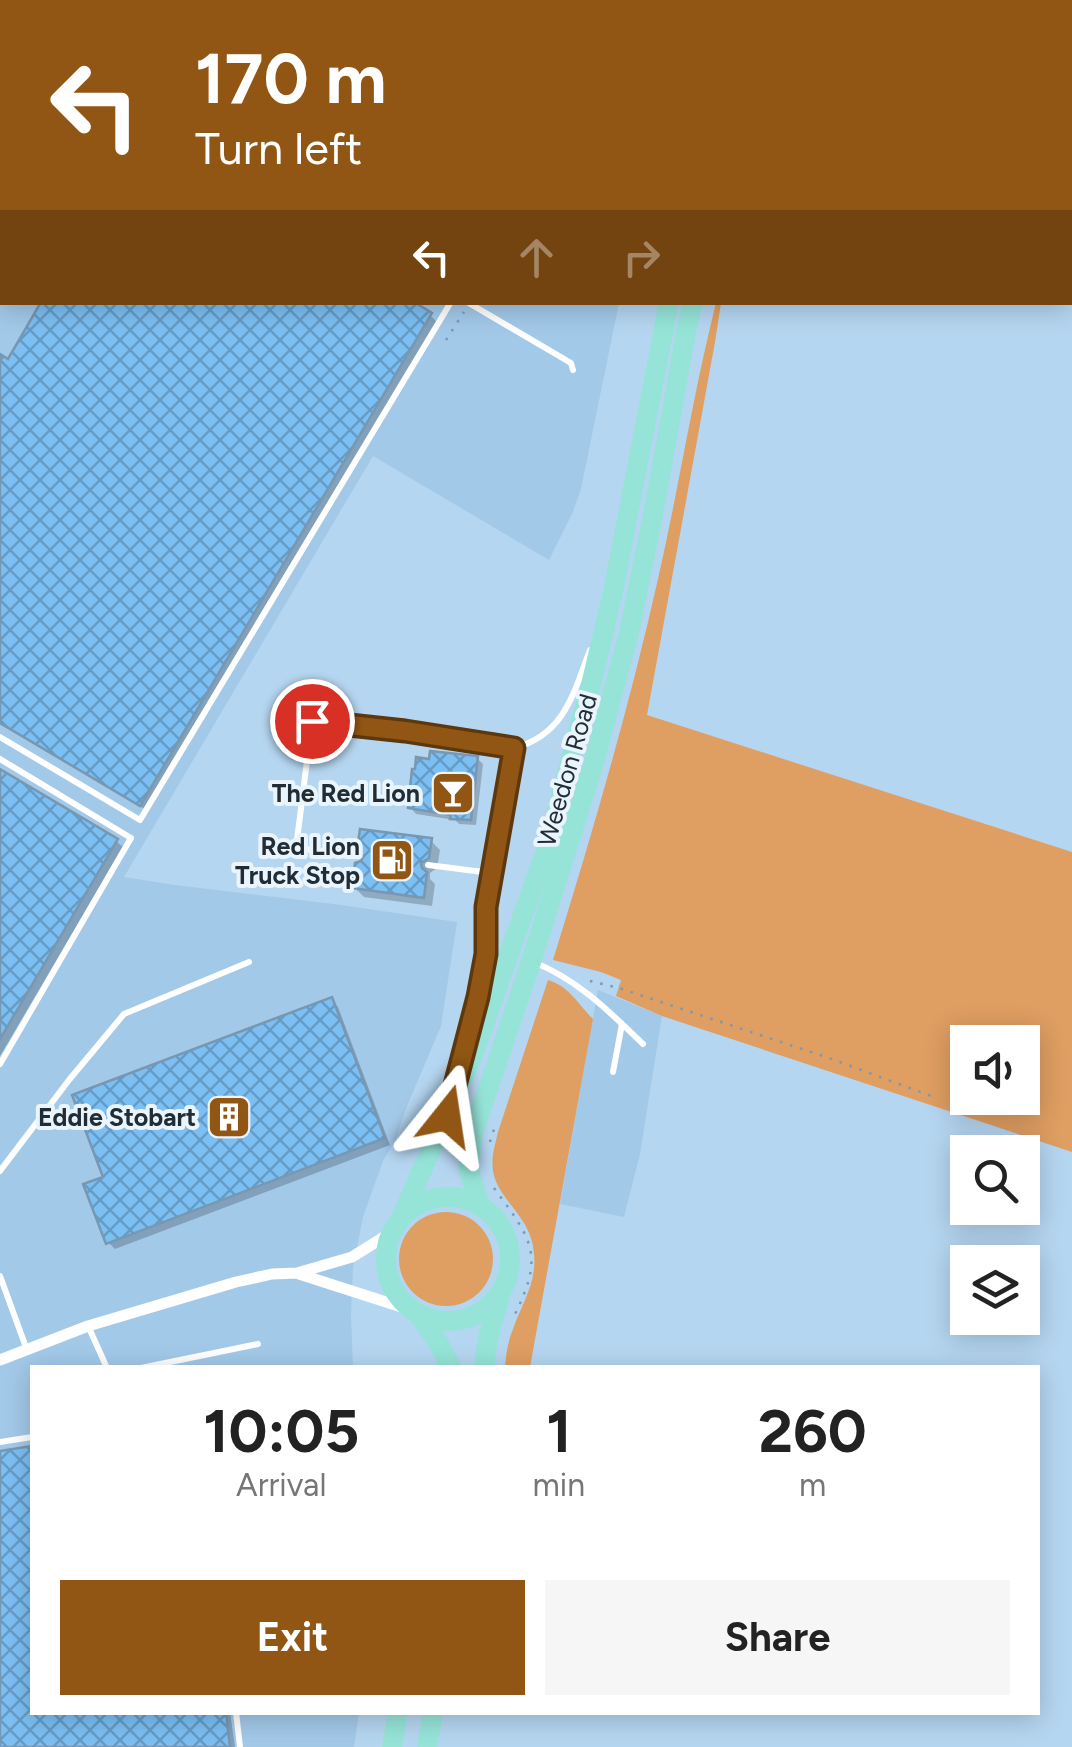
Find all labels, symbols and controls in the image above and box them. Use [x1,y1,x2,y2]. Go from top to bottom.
text: 170 m [195,36,387,121]
icon: left [30,40,160,170]
text: Turn left [195,121,362,175]
icon: left [404,230,459,285]
icon: ahead [509,230,564,285]
icon: right [614,230,669,285]
pin [270,679,355,764]
street label: Weedon Road [531,690,603,850]
icon: arrive [285,694,340,749]
bar icon: The Red Lion [430,770,476,816]
place label: The Red Lion [272,778,420,808]
place label: Red Lion Truck Stop [235,831,360,890]
fuel station icon: Red Lion Truck Stop [369,837,415,883]
map controls [950,1025,1040,1335]
button: sound [950,1025,1040,1115]
position arrow [395,1064,499,1168]
building icon: Eddie Stobart [206,1094,252,1140]
place label: Eddie Stobart [38,1102,196,1132]
button: search [950,1135,1040,1225]
button: layers [950,1245,1040,1335]
text: 10:05 [203,1395,359,1467]
text: 1 [546,1395,571,1467]
text: 260 [758,1395,867,1467]
text: Arrival [236,1466,326,1504]
text: min [533,1466,585,1504]
text: m [799,1466,826,1504]
button: Exit [60,1580,525,1695]
button: Share [545,1580,1010,1695]

